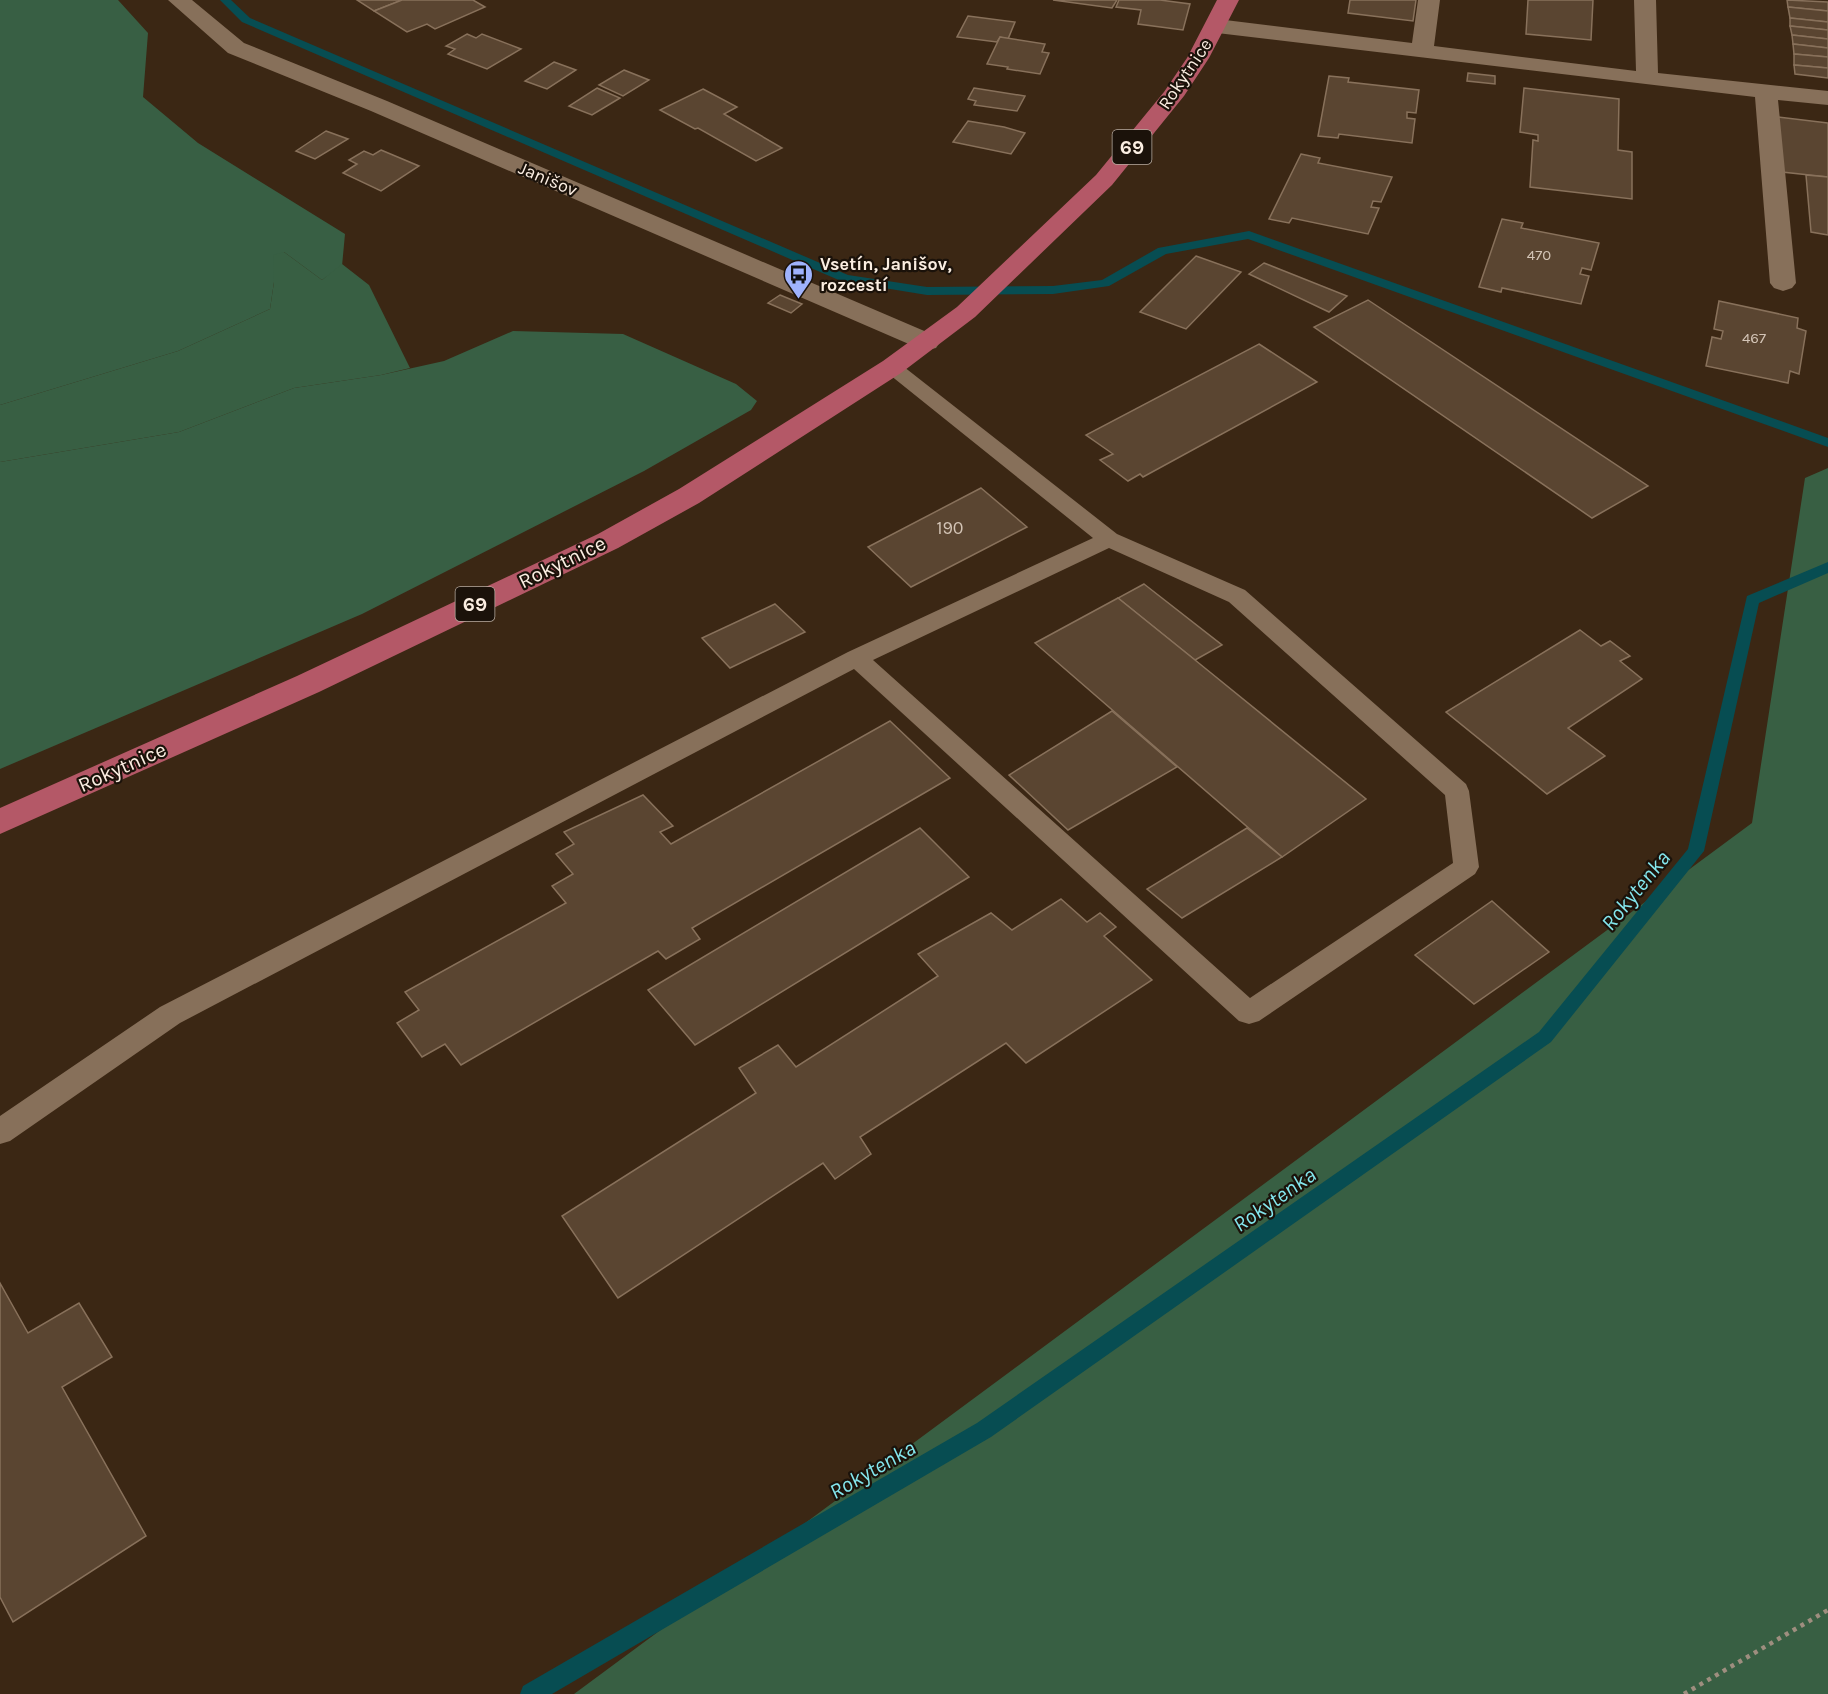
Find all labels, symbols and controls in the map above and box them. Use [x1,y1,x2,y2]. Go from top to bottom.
street label: Rokytnice [1153,34,1217,114]
road number: 69 [1112,130,1152,164]
street label: Janišov [515,157,581,201]
house number: 470 [1527,246,1551,264]
place label: Vsetín, Janišov, rozcestí [820,253,952,296]
bus stop icon: Vsetín, Janišov, rozcestí [783,258,815,300]
house number: 467 [1742,329,1766,347]
house number: 190 [936,517,964,539]
street label: Rokytnice [514,531,610,593]
road number: 69 [456,587,494,621]
street label: Rokytnice [74,737,170,797]
water label: Rokytenka [1596,845,1676,936]
water label: Rokytenka [1228,1162,1321,1238]
water label: Rokytenka [825,1435,920,1505]

